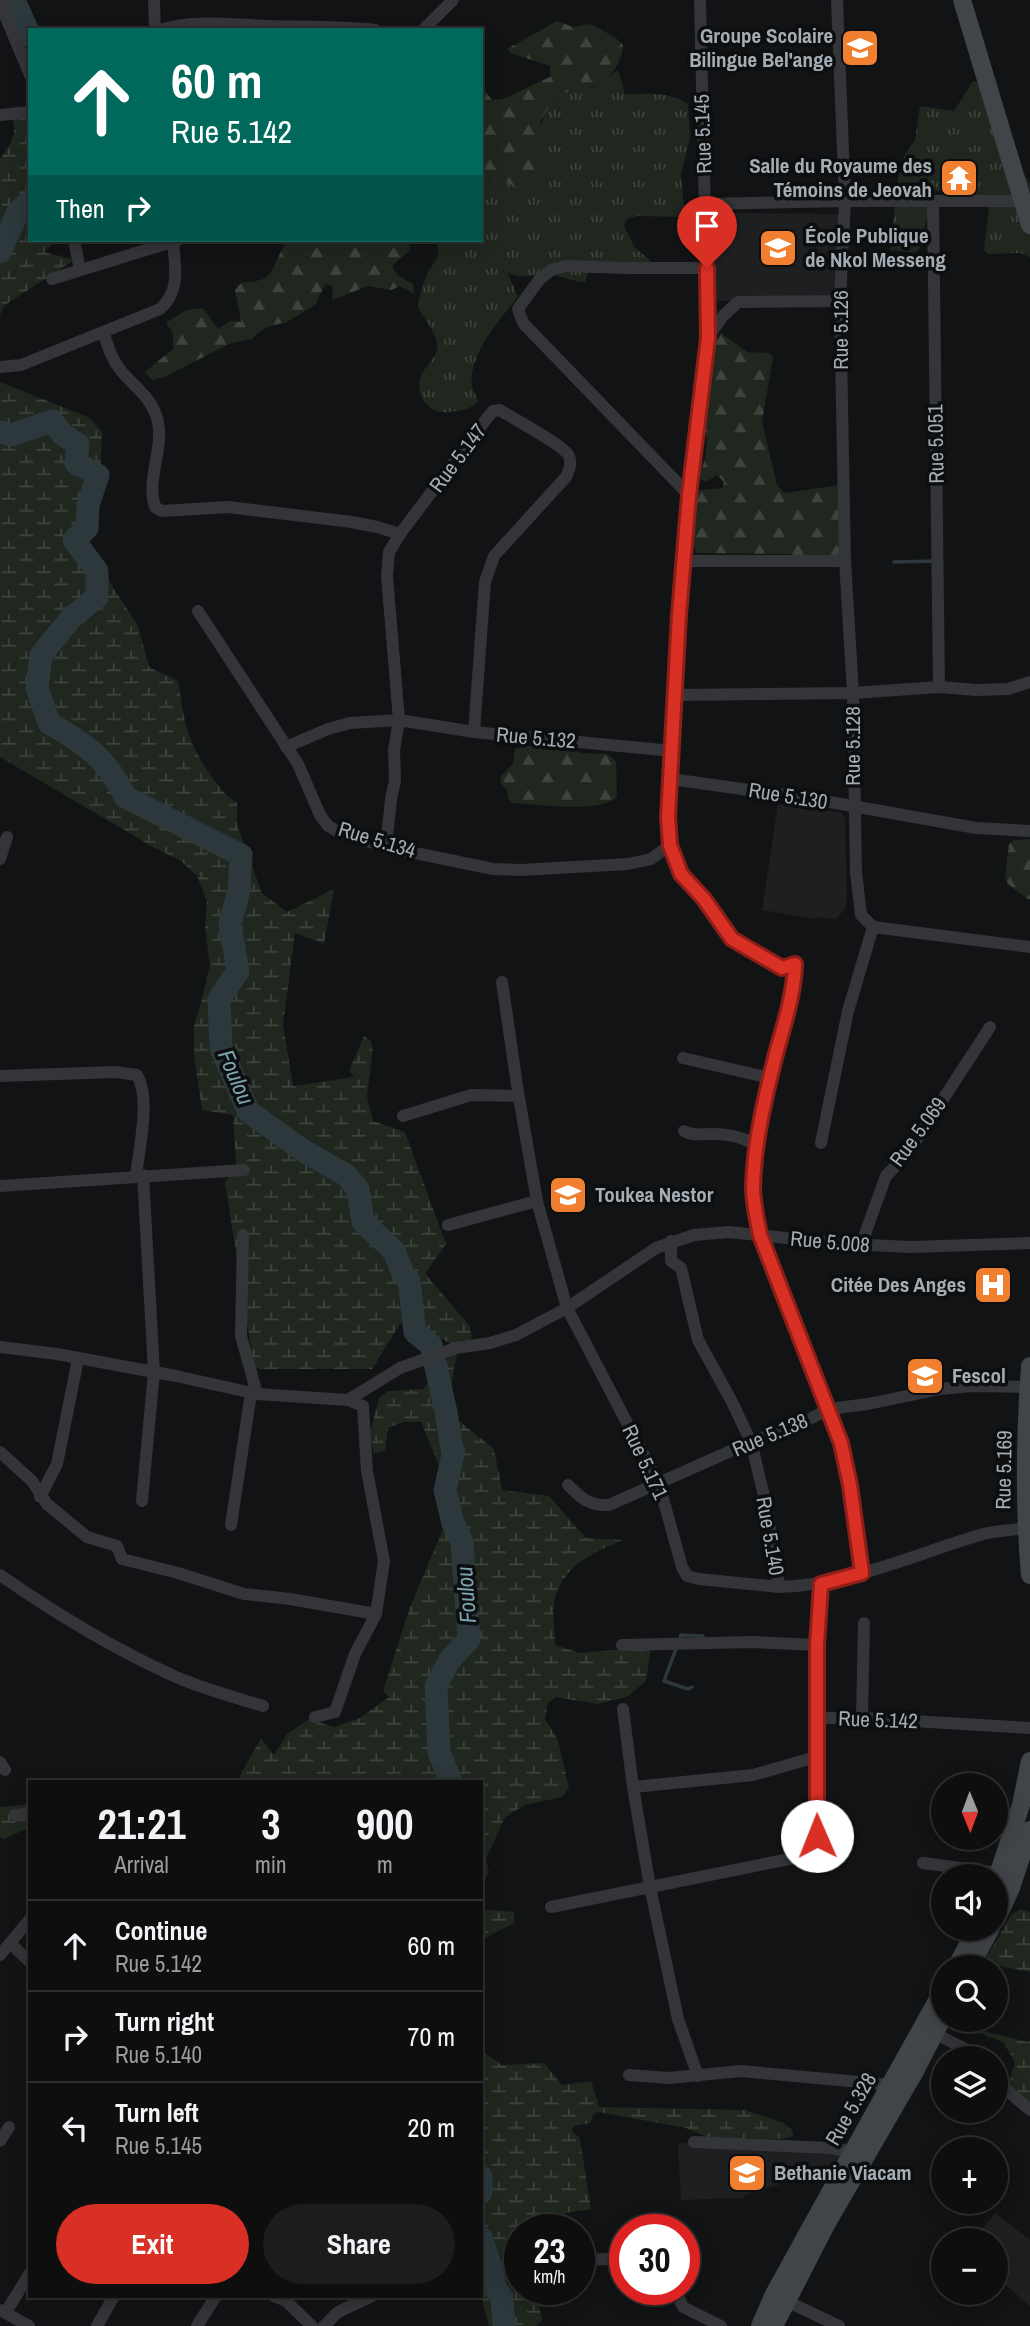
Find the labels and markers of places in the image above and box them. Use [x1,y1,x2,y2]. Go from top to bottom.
place label: Groupe Scolaire Bilingue Bel'ange [689,21,833,74]
school or university icon: Groupe Scolaire Bilingue Bel'ange [839,27,881,69]
place label: Salle du Royaume des Témoins de Jeovah [749,151,932,204]
temple icon: Salle du Royaume des Témoins de Jeovah [938,157,980,199]
pin [677,196,737,268]
place label: École Publique de Nkol Messeng [805,221,946,274]
school or university icon: École Publique de Nkol Messeng [757,227,799,269]
school or university icon: Toukea Nestor [547,1174,589,1216]
place label: Toukea Nestor [595,1180,714,1209]
hospital icon: Citée Des Anges [972,1264,1014,1306]
place label: Citée Des Anges [831,1270,966,1299]
school or university icon: Fescol [904,1355,946,1397]
place label: Fescol [952,1361,1006,1390]
school or university icon: Bethanie Viacam [726,2152,768,2194]
place label: Bethanie Viacam [774,2158,912,2187]

